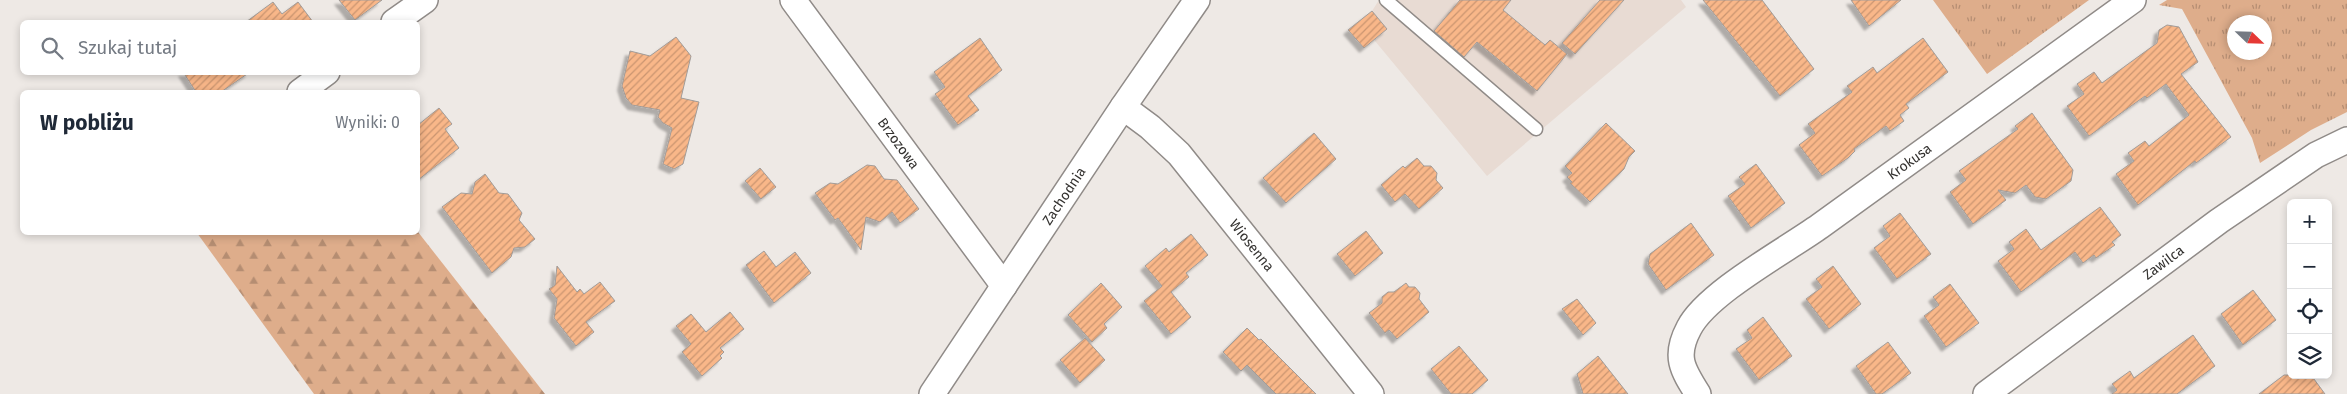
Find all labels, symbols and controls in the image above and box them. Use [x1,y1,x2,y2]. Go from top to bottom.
north arrow [2227,15,2272,60]
search box [20,20,420,75]
icon: search [38,34,66,62]
text: Szukaj tutaj [78,36,177,59]
text: W pobliżu [40,110,134,136]
text: Wyniki: 0 [335,113,400,132]
street label: Brzozowa [874,115,923,173]
street label: Krokusa [1884,140,1935,184]
street label: Zachodnia [1039,164,1090,228]
map controls [2287,199,2332,379]
button: + [2287,199,2332,244]
street label: Wiosenna [1226,216,1278,275]
street label: Zawilca [2140,242,2188,283]
button: − [2287,244,2332,289]
button: locate [2287,289,2332,334]
button: layers [2287,334,2332,379]

